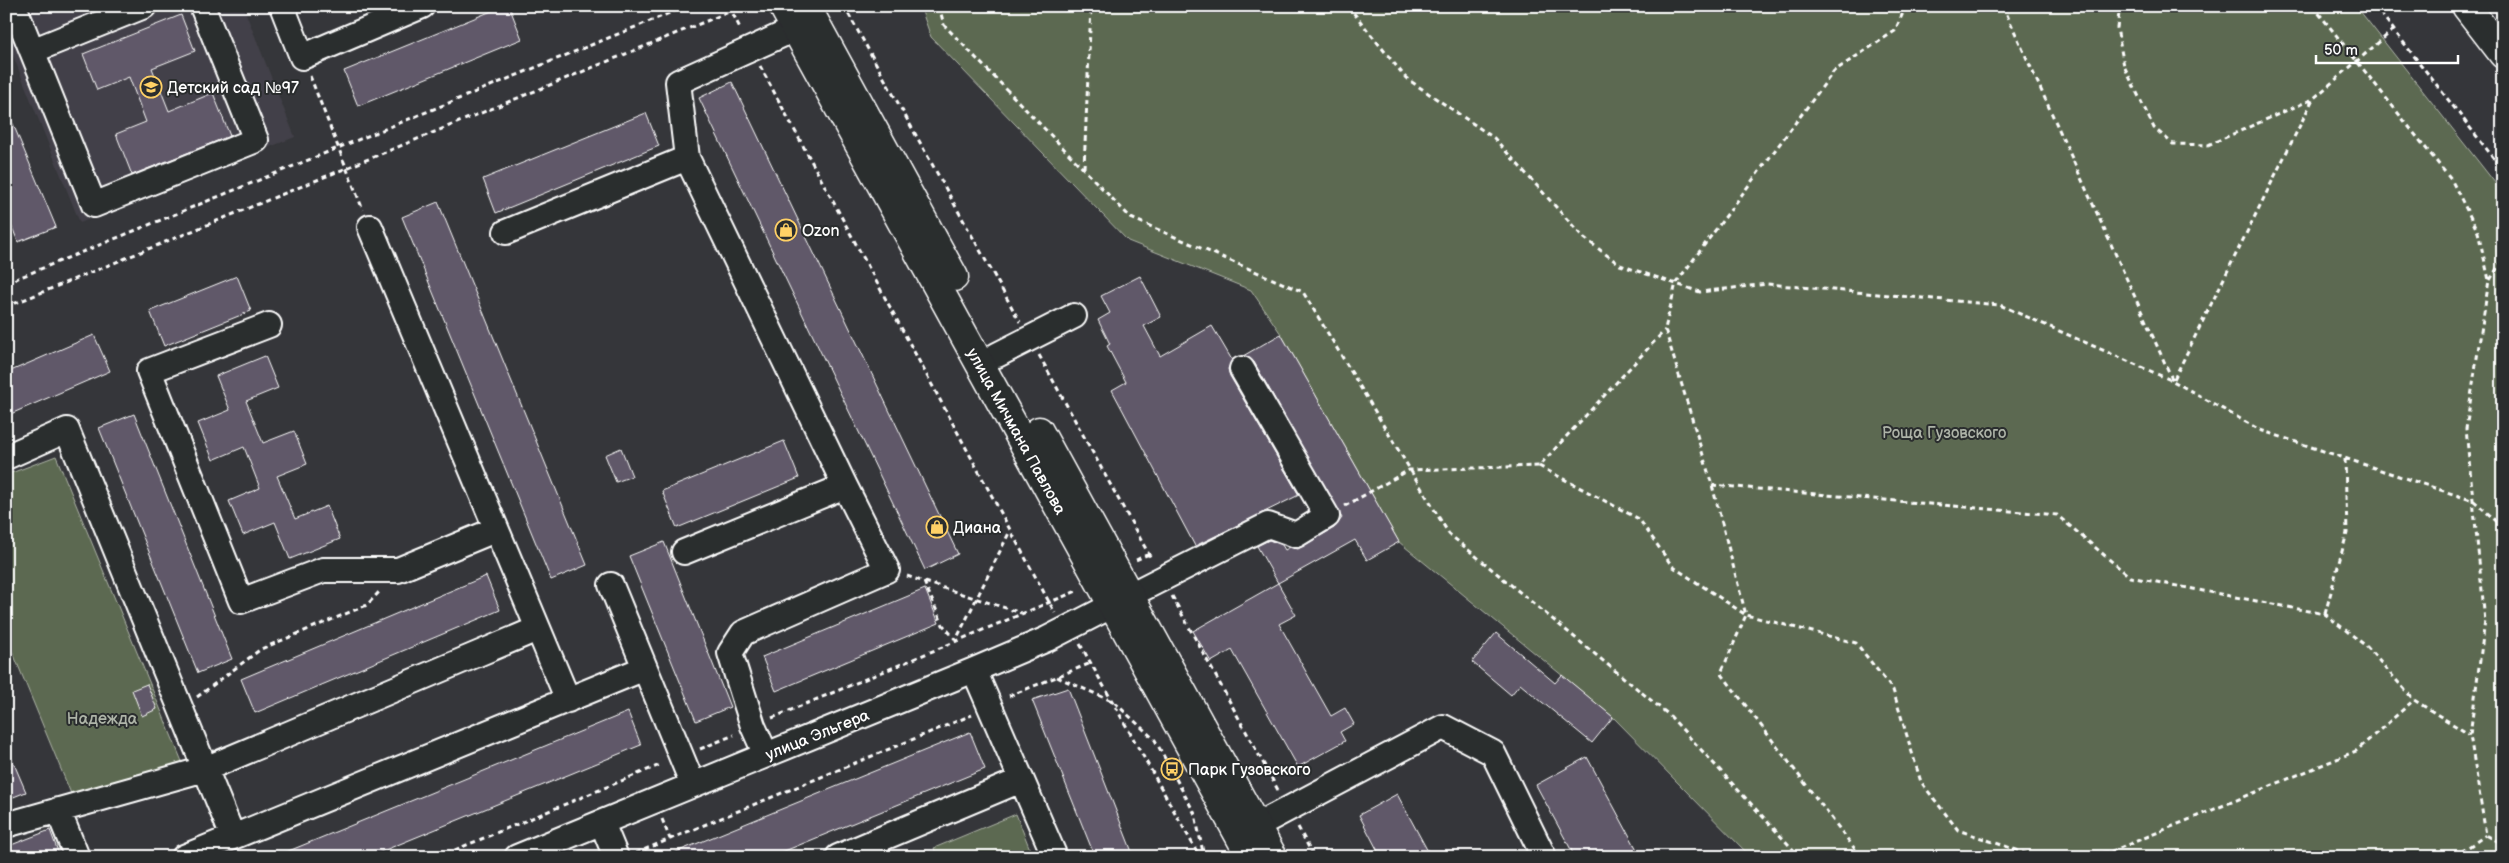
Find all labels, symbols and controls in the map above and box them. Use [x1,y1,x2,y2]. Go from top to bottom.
scale bar [2316,32,2459,64]
text: 50 m [2324,41,2358,60]
school or university icon: Детский сад №97 [139,75,163,99]
place label: Детский сад №97 [167,79,299,98]
shop icon: Ozon [774,218,798,242]
place label: Ozon [802,222,840,241]
street label: улица Мичмана Павлова [962,345,1070,519]
park label: Роща Гузовского [1882,424,2006,443]
shop icon: Диана [925,515,949,539]
place label: Диана [953,519,1002,538]
street label: улица Эльгера [763,706,873,765]
park label: Надежда [67,710,138,729]
bus stop icon: Парк Гузовского [1160,757,1184,781]
place label: Парк Гузовского [1188,761,1311,780]

